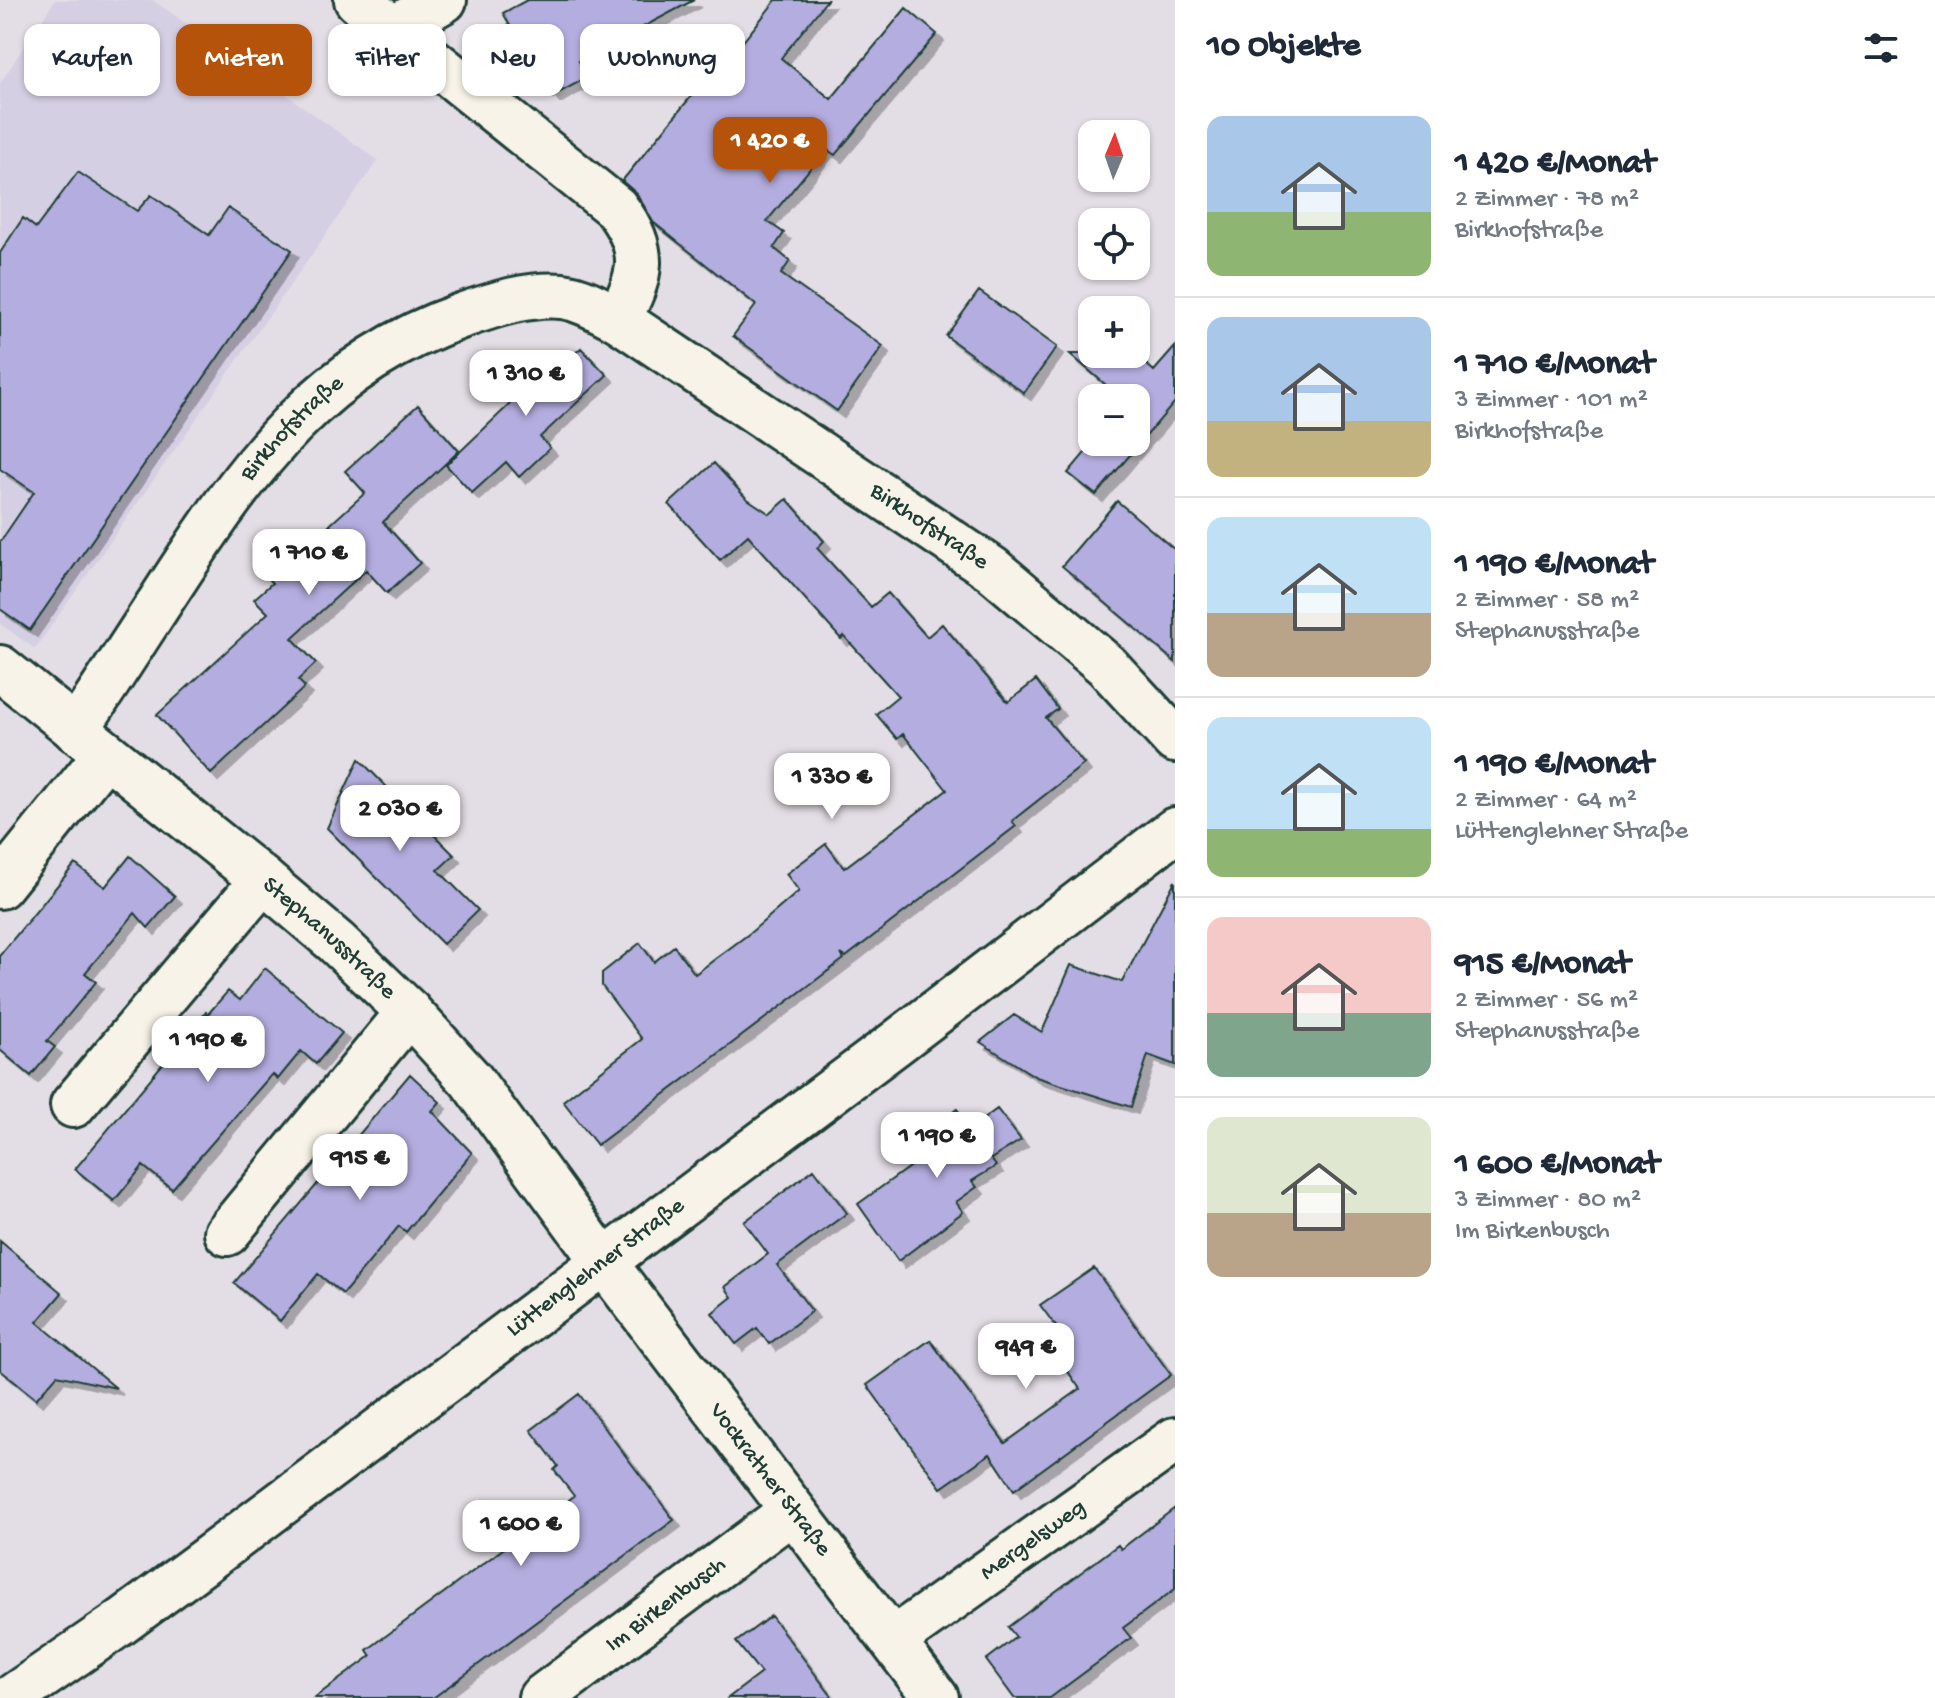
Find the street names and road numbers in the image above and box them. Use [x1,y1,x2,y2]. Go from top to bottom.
street label: Birkhofstraße [234,369,350,488]
street label: Birkhofstraße [863,476,994,577]
street label: Stephanusstraße [256,871,402,1007]
street label: Lüttenglehner Straße [501,1191,691,1344]
street label: Vockrather Straße [701,1397,838,1563]
street label: Mergelsweg [975,1493,1092,1588]
street label: Im Birkenbusch [600,1550,732,1659]

